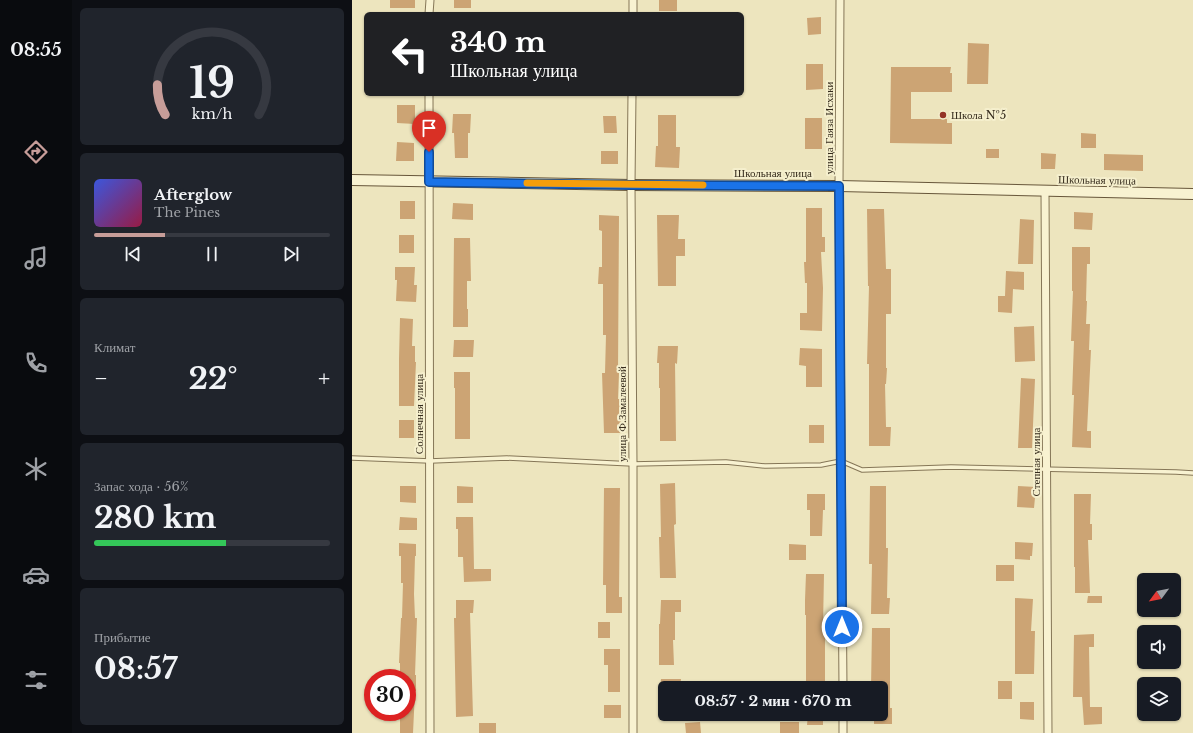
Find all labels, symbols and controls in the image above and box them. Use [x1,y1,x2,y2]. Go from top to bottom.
text: 340 m [450,25,546,60]
icon: left [384,28,436,80]
text: 08:55 [10,39,62,61]
text: 19 [189,57,235,108]
text: Школьная улица [450,60,577,82]
street label: улица Гаяза Исхаки [822,81,836,174]
text: km/h [192,104,232,122]
place label: Школа №5 [951,108,1006,122]
marker: Школа №5 [938,110,948,120]
pin [412,111,446,152]
icon: arrive [418,117,440,139]
icon: directions [22,138,50,166]
street label: Школьная улица [734,166,812,180]
street label: Школьная улица [1058,172,1136,188]
text: Afterglow [154,185,232,204]
text: The Pines [154,204,220,221]
icon: previous [122,243,144,265]
icon: pause [201,243,223,265]
icon: next [280,243,302,265]
icon: music [22,244,50,272]
text: Климат [94,339,135,356]
icon: phone [22,349,50,377]
text: 22° [188,360,237,397]
text: − [94,365,108,392]
text: + [318,365,330,392]
street label: улица Ф.Замалеевой [615,366,629,462]
street label: Солнечная улица [412,374,426,454]
street label: Степная улица [1029,427,1043,496]
icon: climate [22,455,50,483]
text: Запас хода · 56% [94,478,189,495]
text: 280 km [94,499,216,536]
icon: car [22,561,50,589]
north arrow [1137,573,1181,617]
map controls [1137,573,1181,721]
position arrow [821,606,863,648]
button: sound [1137,625,1181,669]
text: Прибытие [94,629,151,646]
text: 08:57 [94,650,178,687]
icon: filters [22,666,50,694]
speed limit sign: 30 [364,669,416,721]
button: layers [1137,677,1181,721]
text: 08:57 · 2 мин · 670 m [694,691,852,710]

